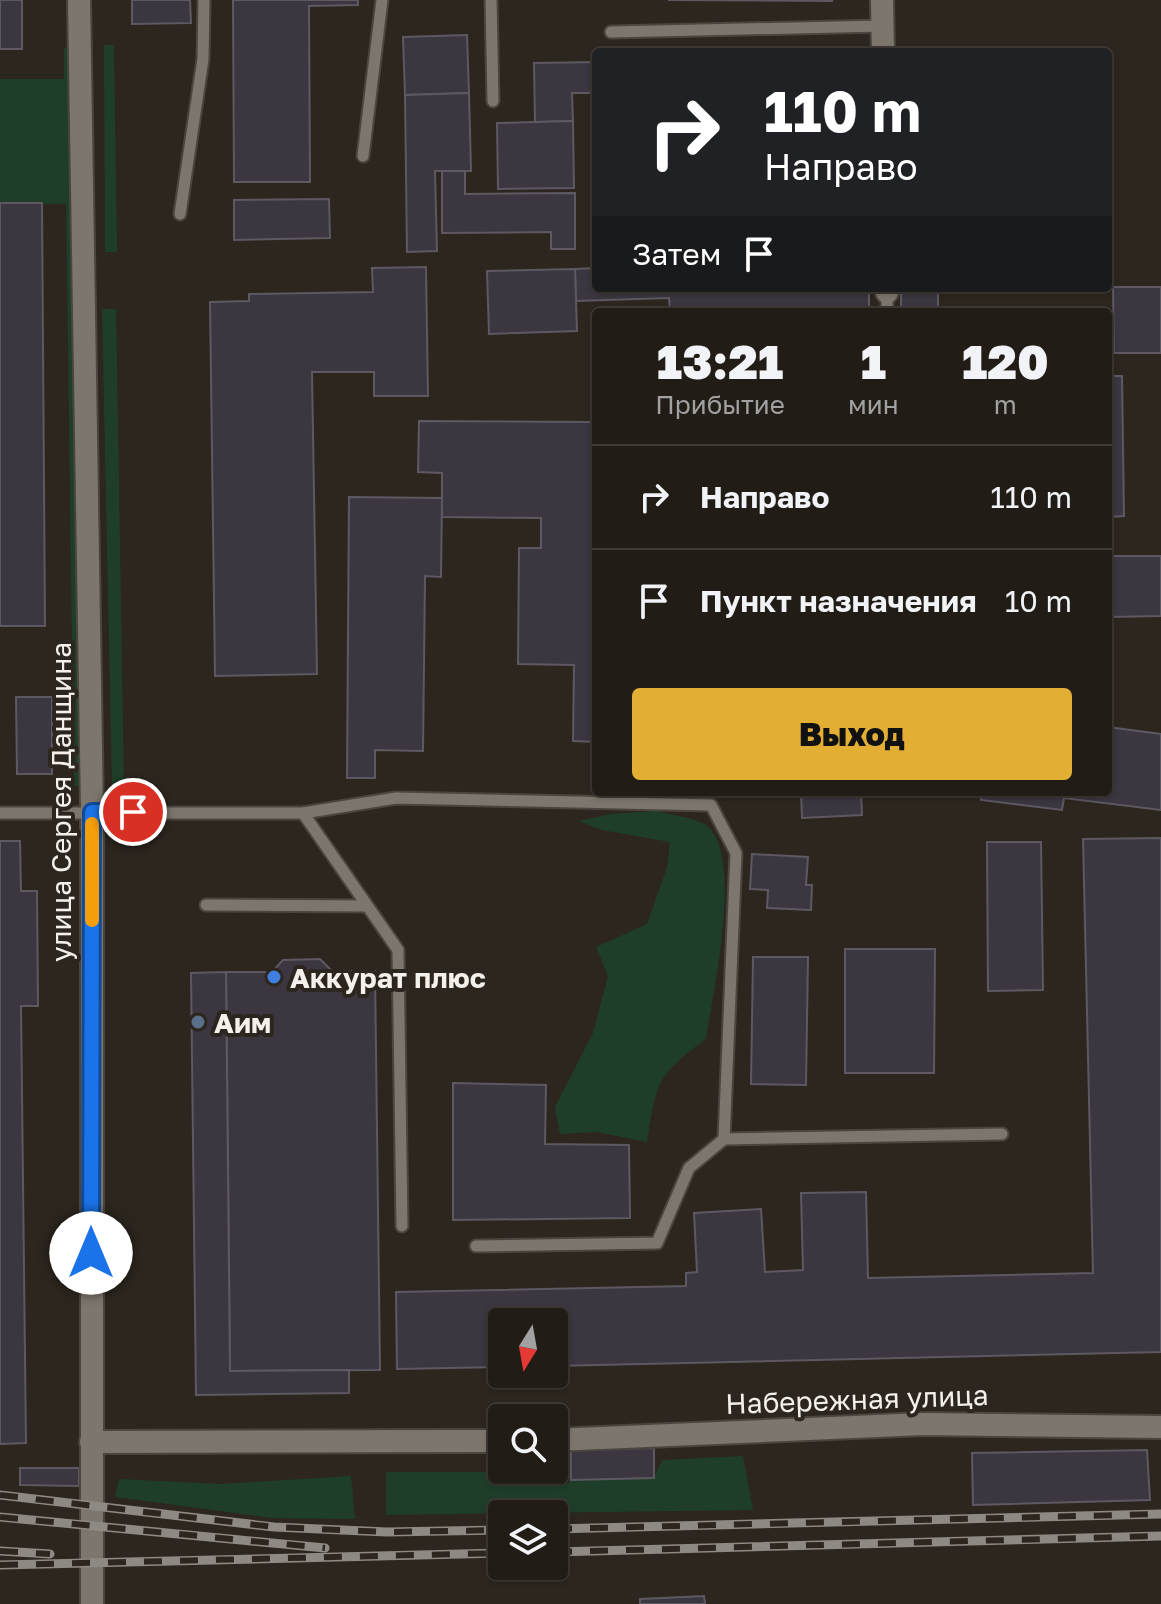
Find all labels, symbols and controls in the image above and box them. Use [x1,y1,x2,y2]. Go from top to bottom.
text: 110 m [764,77,921,144]
icon: right [632,80,736,184]
text: Направо [764,145,918,188]
icon: arrive [737,232,781,276]
text: Затем [632,236,721,272]
text: 13:21 [657,332,783,390]
text: 1 [861,332,886,390]
text: 120 [962,332,1049,390]
text: Прибытие [655,389,785,420]
text: мин [848,389,899,420]
text: m [994,389,1017,420]
icon: right [632,475,676,519]
text: Направо [700,479,829,515]
text: 110 m [990,479,1072,515]
icon: arrive [632,579,676,623]
text: Пункт назначения [700,583,977,619]
text: 10 m [1005,583,1072,619]
street label: улица Сергея Данщина [44,642,77,962]
button: Выход [632,688,1072,780]
pin [99,778,167,846]
icon: arrive [111,790,155,834]
place label: Аккурат плюс [290,961,486,994]
marker: Аккурат плюс [265,968,283,986]
place label: Аим [214,1006,271,1039]
marker: Аим [189,1013,207,1031]
position arrow [49,1211,133,1295]
north arrow [488,1308,568,1388]
map controls [488,1308,568,1580]
street label: Набережная улица [725,1378,989,1420]
button: search [488,1404,568,1484]
button: layers [488,1500,568,1580]

